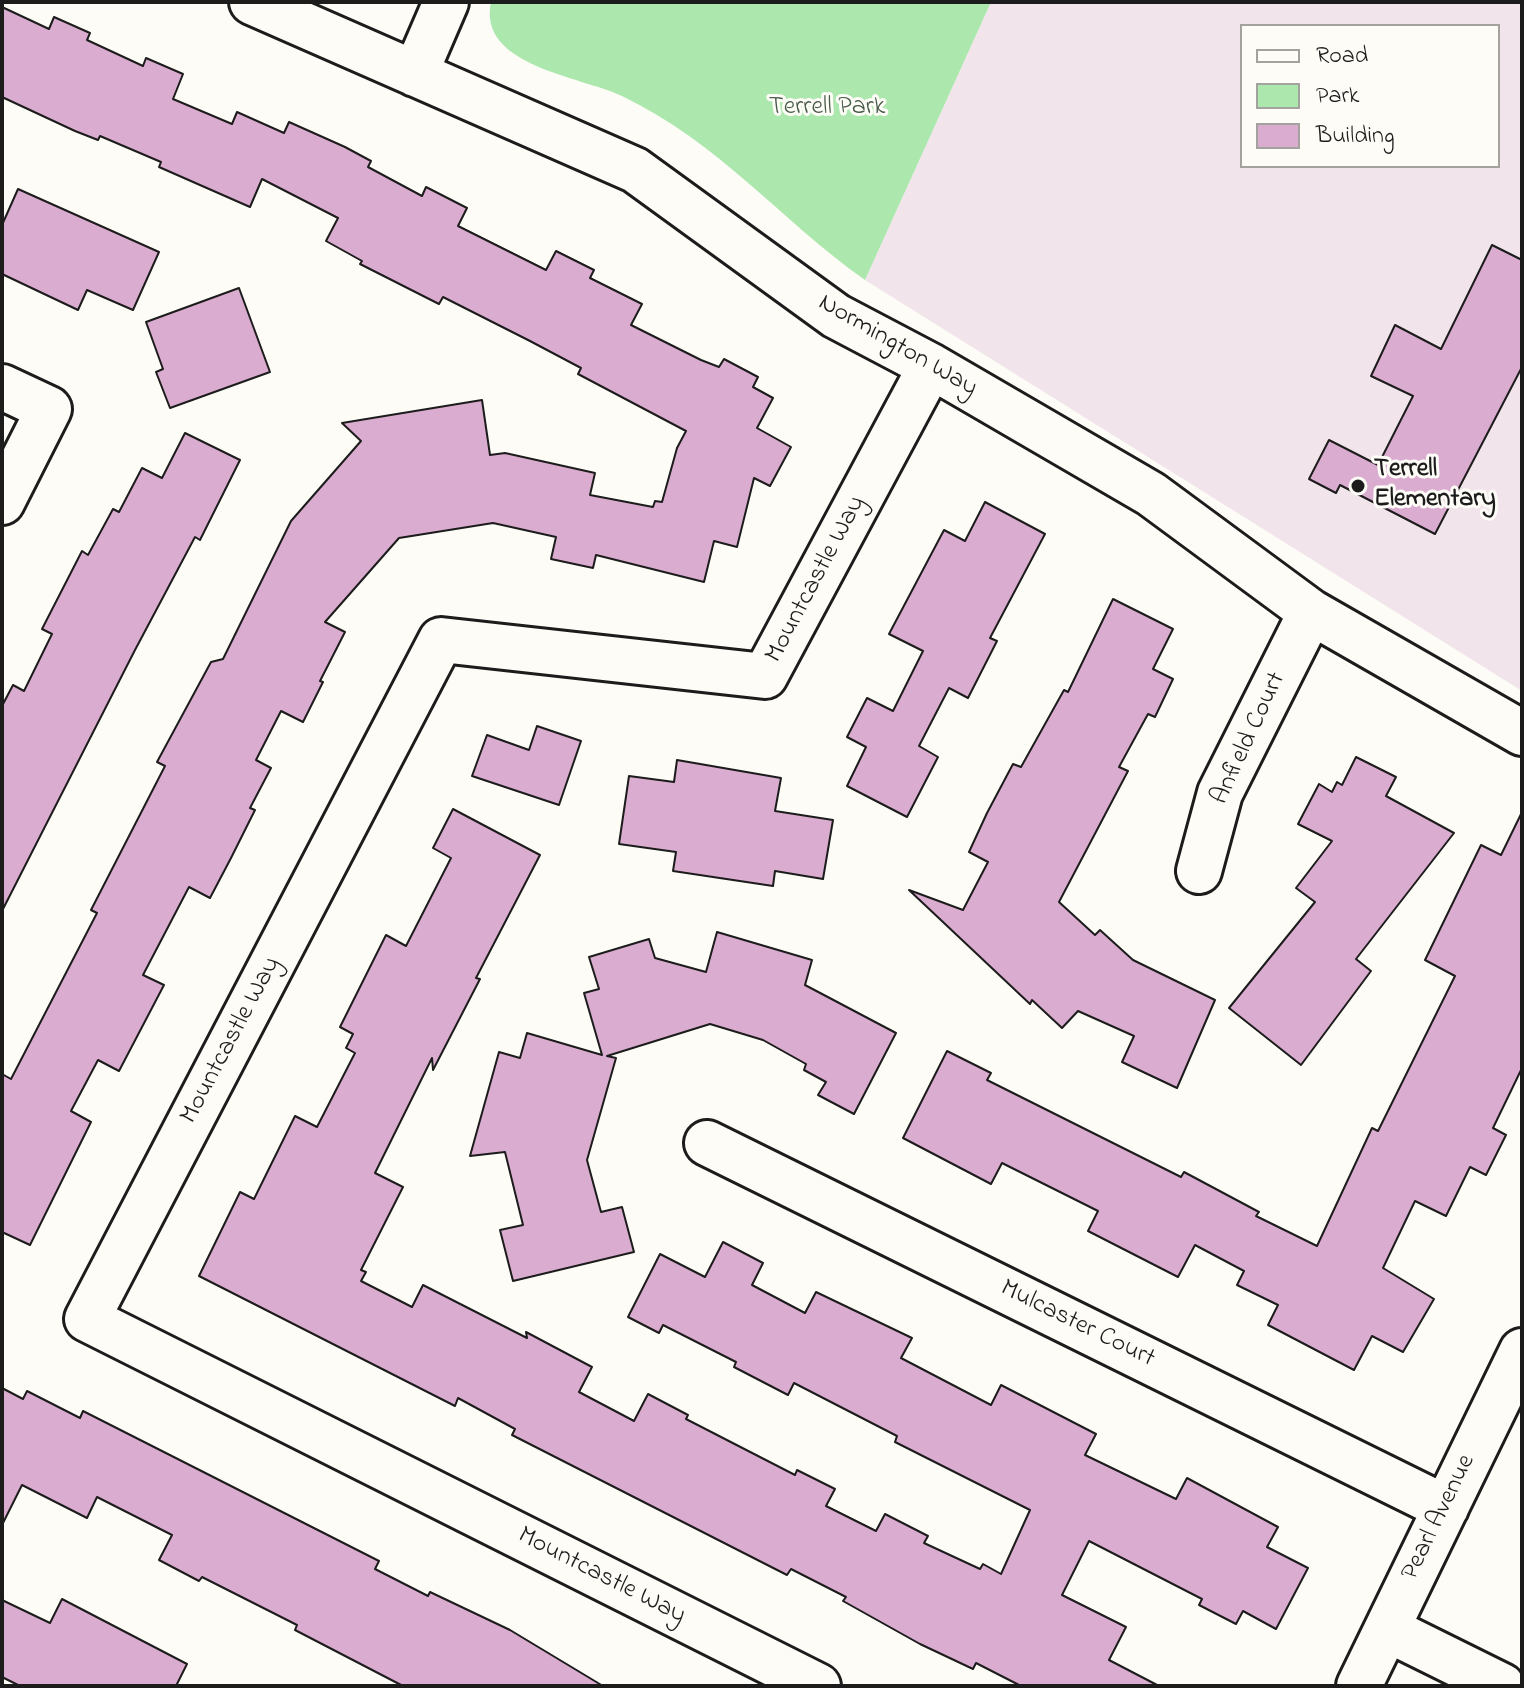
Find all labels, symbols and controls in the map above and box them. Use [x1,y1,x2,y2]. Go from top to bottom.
legend [1240,24,1500,168]
text: Road [1316,39,1368,74]
text: Park [1316,79,1359,114]
park label: Terrell Park [769,93,885,125]
text: Building [1316,119,1395,154]
street label: Normington Way [812,289,982,405]
place label: Terrell Elementary [1374,455,1496,516]
marker: Terrell Elementary [1349,477,1367,495]
street label: Mountcastle Way [760,491,874,669]
street label: Anfield Court [1206,668,1294,810]
street label: Mountcastle Way [175,952,289,1130]
street label: Mulcaster Court [995,1274,1159,1376]
street label: Pearl Avenue [1396,1450,1484,1586]
street label: Mountcastle Way [512,1521,690,1633]

